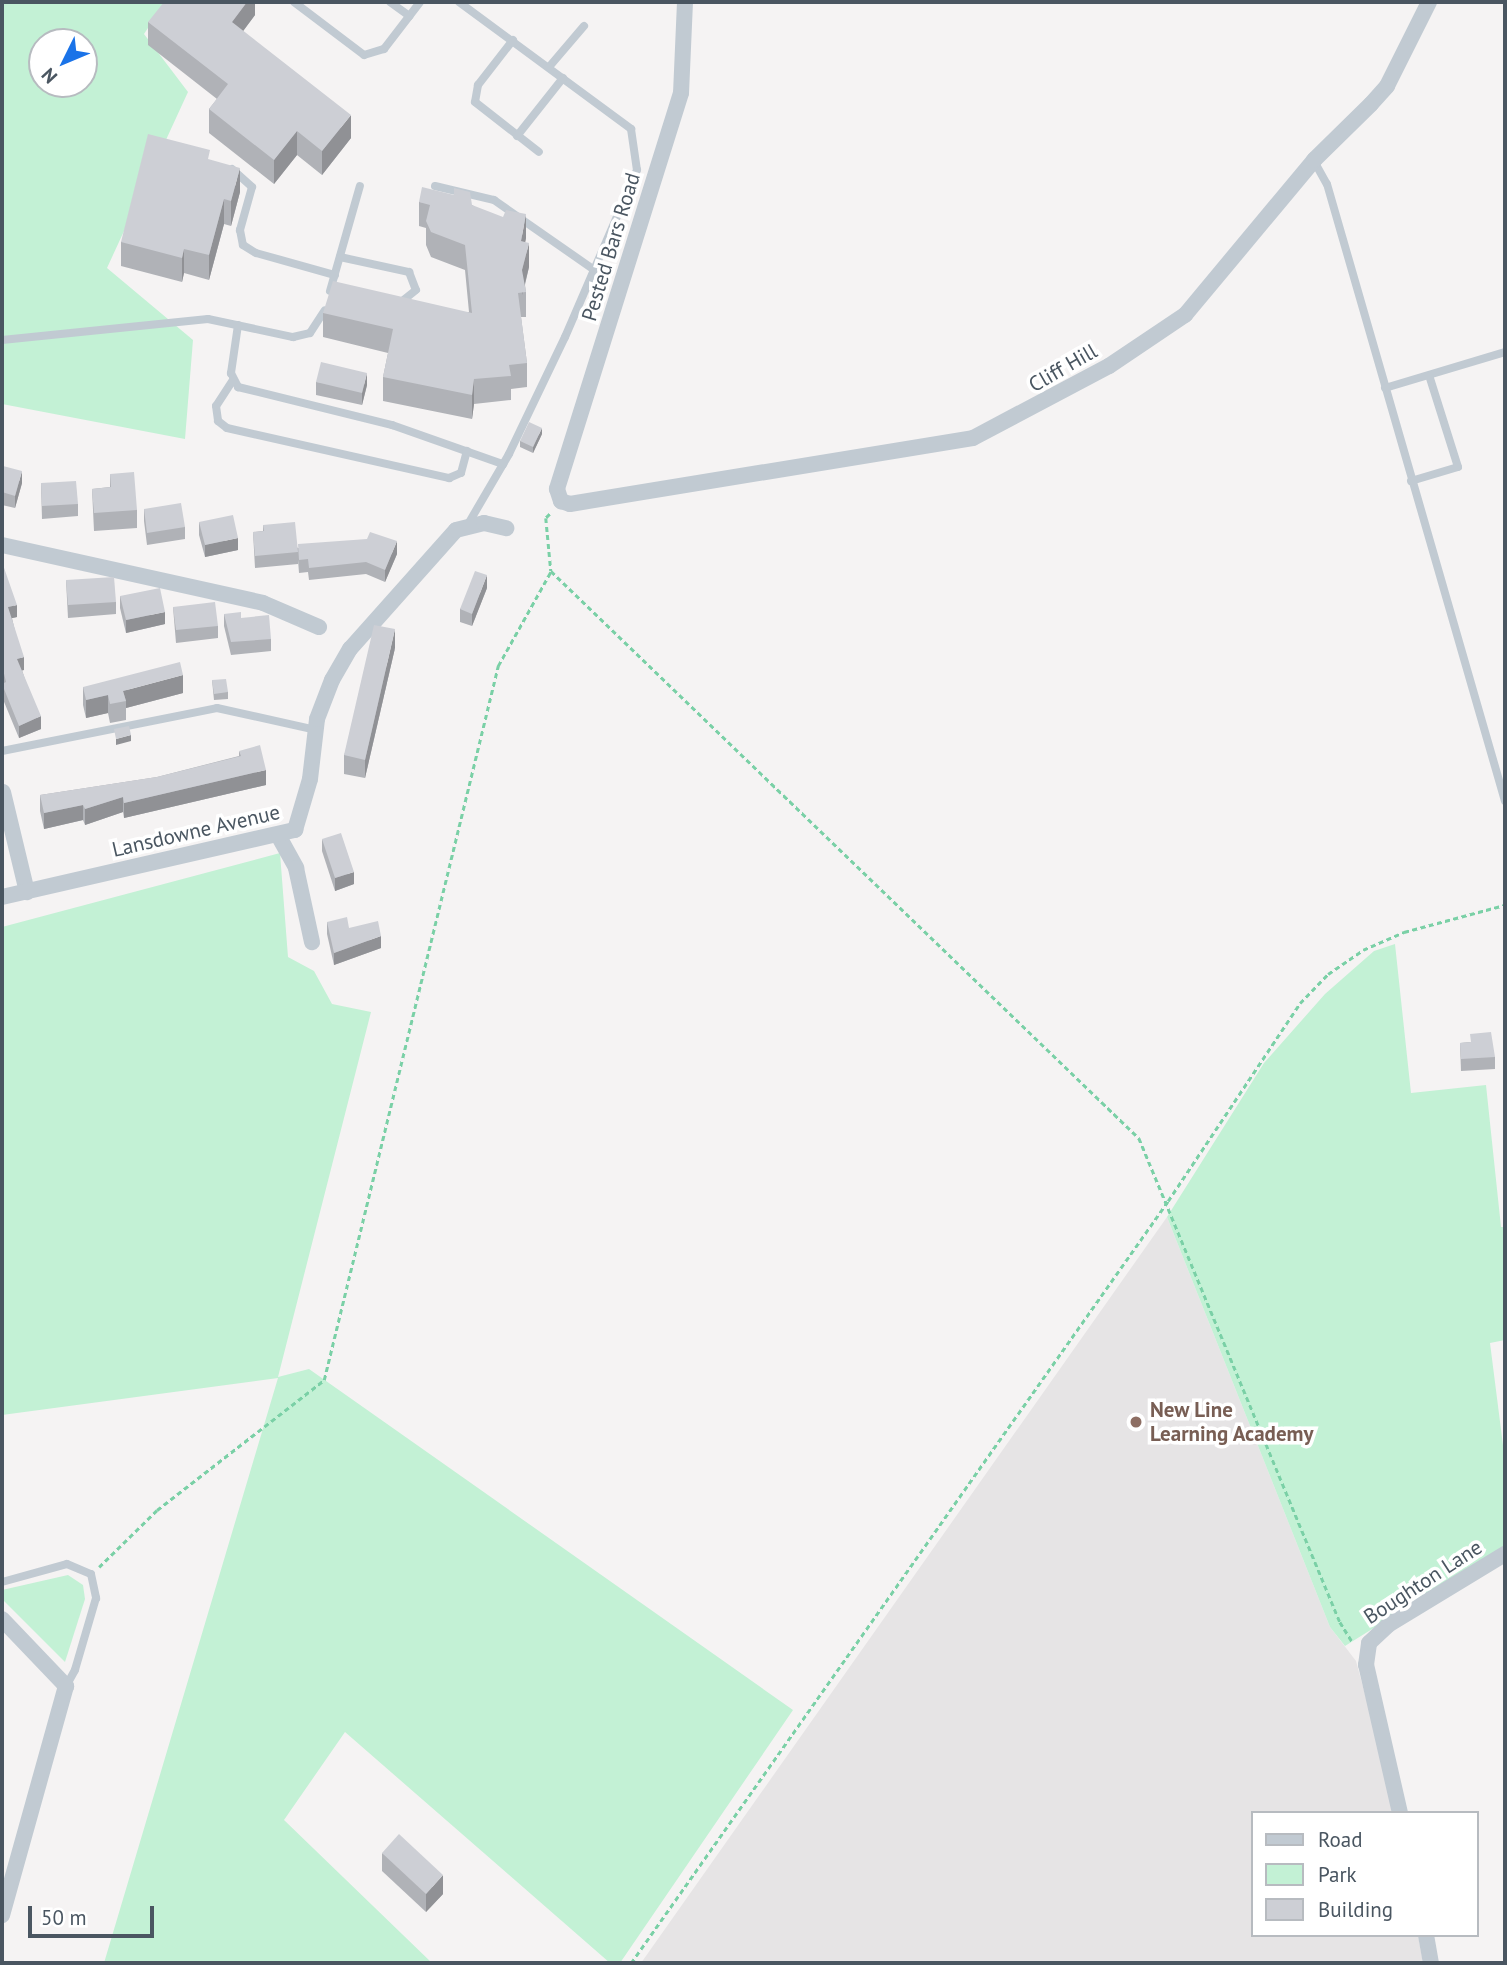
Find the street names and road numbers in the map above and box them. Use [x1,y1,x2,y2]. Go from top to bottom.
street label: Pested Bars Road [576,170,646,324]
street label: Cliff Hill [1024,338,1102,398]
street label: Lansdowne Avenue [109,799,283,863]
street label: Boughton Lane [1359,1534,1487,1630]

